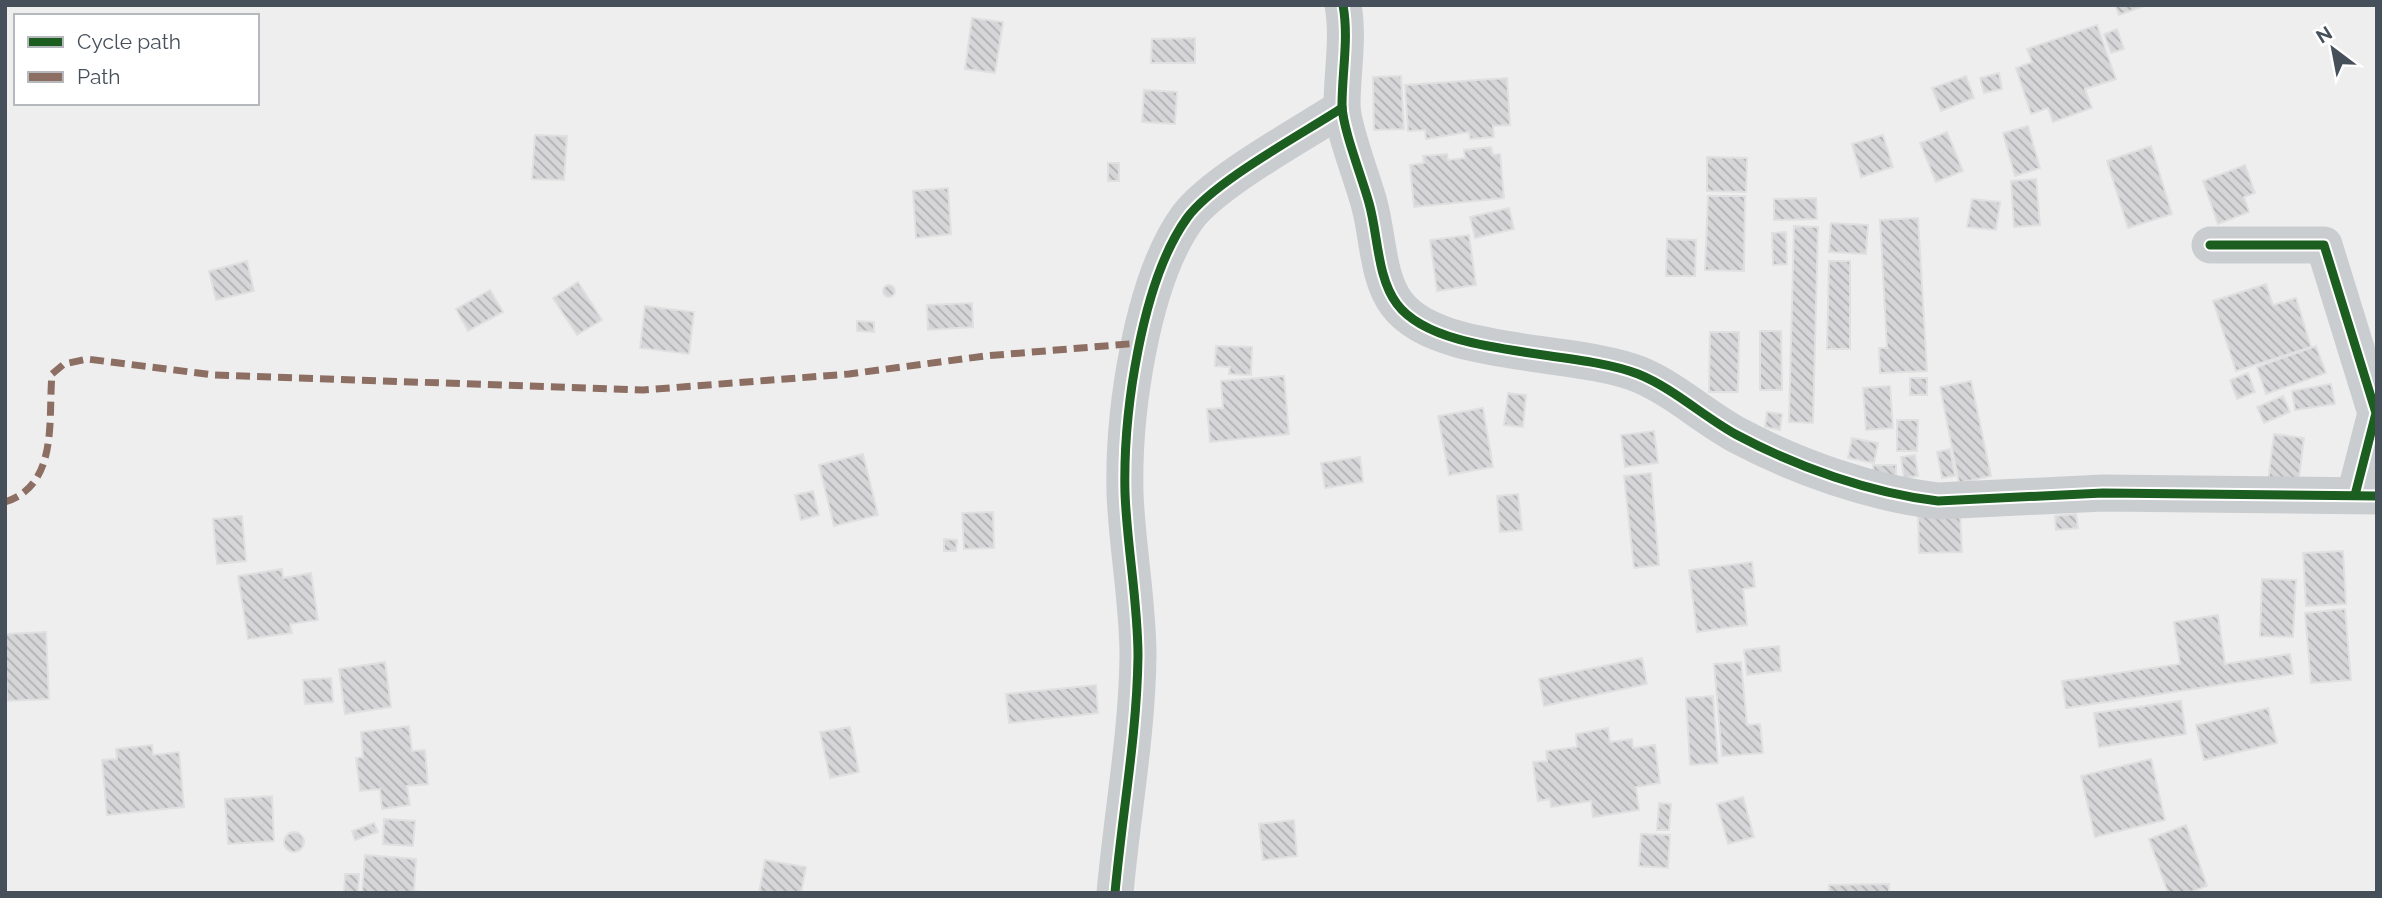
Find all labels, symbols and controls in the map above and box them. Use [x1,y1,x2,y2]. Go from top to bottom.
legend [14,14,259,105]
north arrow [2298,14,2368,84]
text: N [2312,21,2336,48]
text: Cycle path [77,29,181,54]
text: Path [77,64,121,89]

